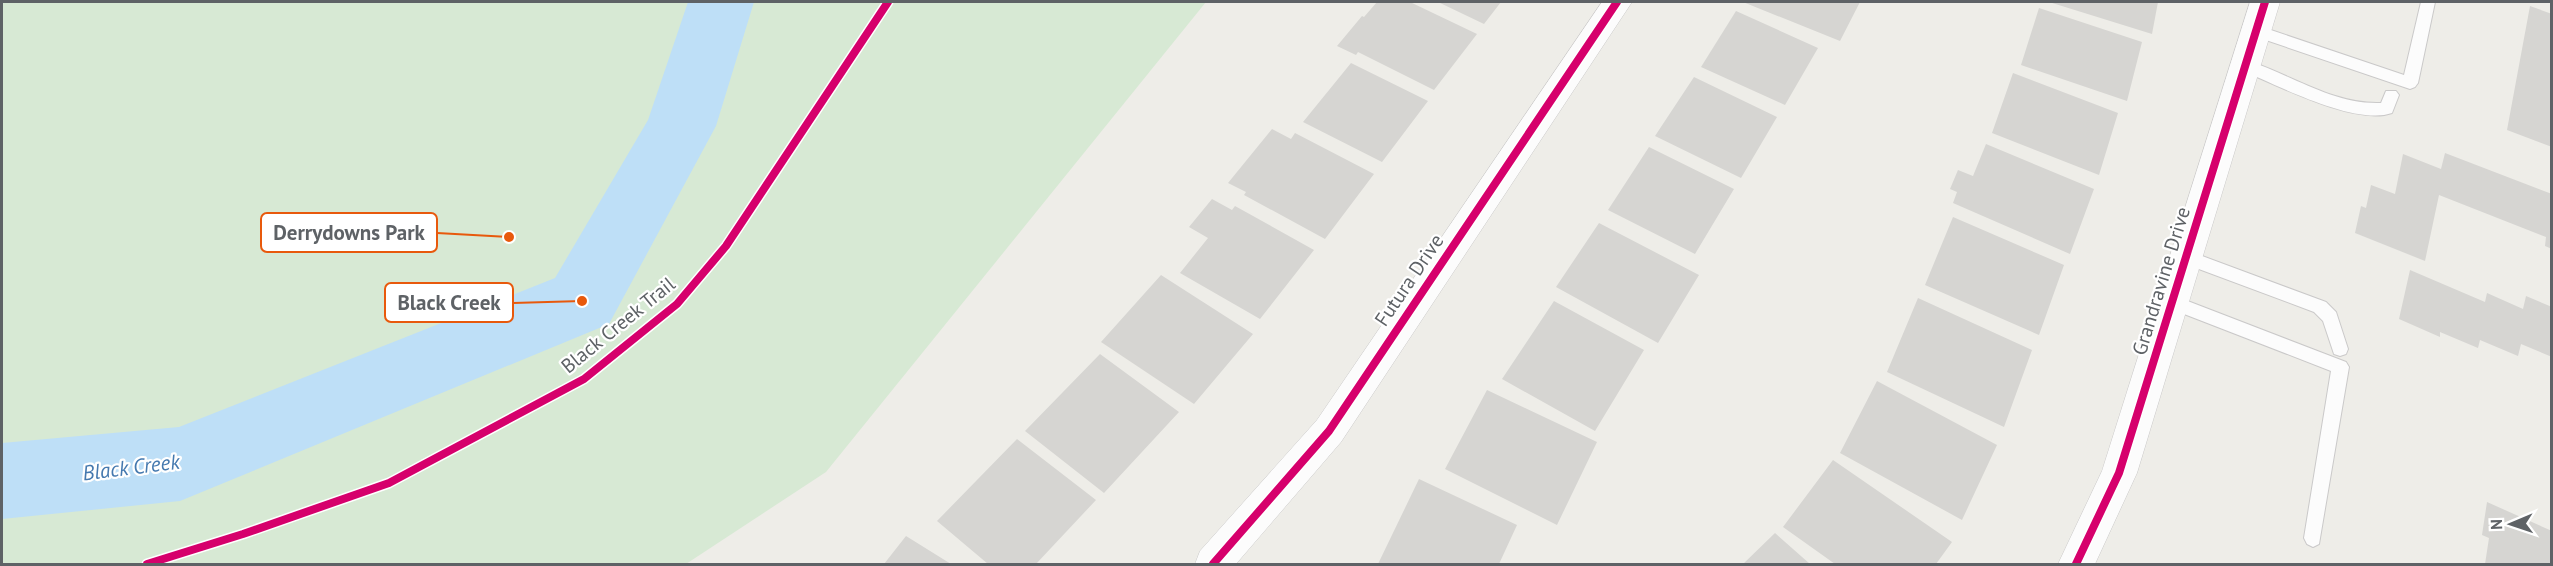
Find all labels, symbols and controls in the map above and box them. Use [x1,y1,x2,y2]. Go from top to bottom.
street label: Grandravine Drive [2126,204,2196,358]
callout: Derrydowns Park [261,213,437,252]
text: Derrydowns Park [273,219,426,246]
street label: Futura Drive [1369,229,1449,331]
street label: Black Creek Trail [556,271,680,379]
callout: Black Creek [385,283,513,322]
text: Black Creek [397,289,501,316]
water label: Black Creek [81,447,183,486]
north arrow [2481,494,2541,554]
text: N [2486,519,2506,530]

